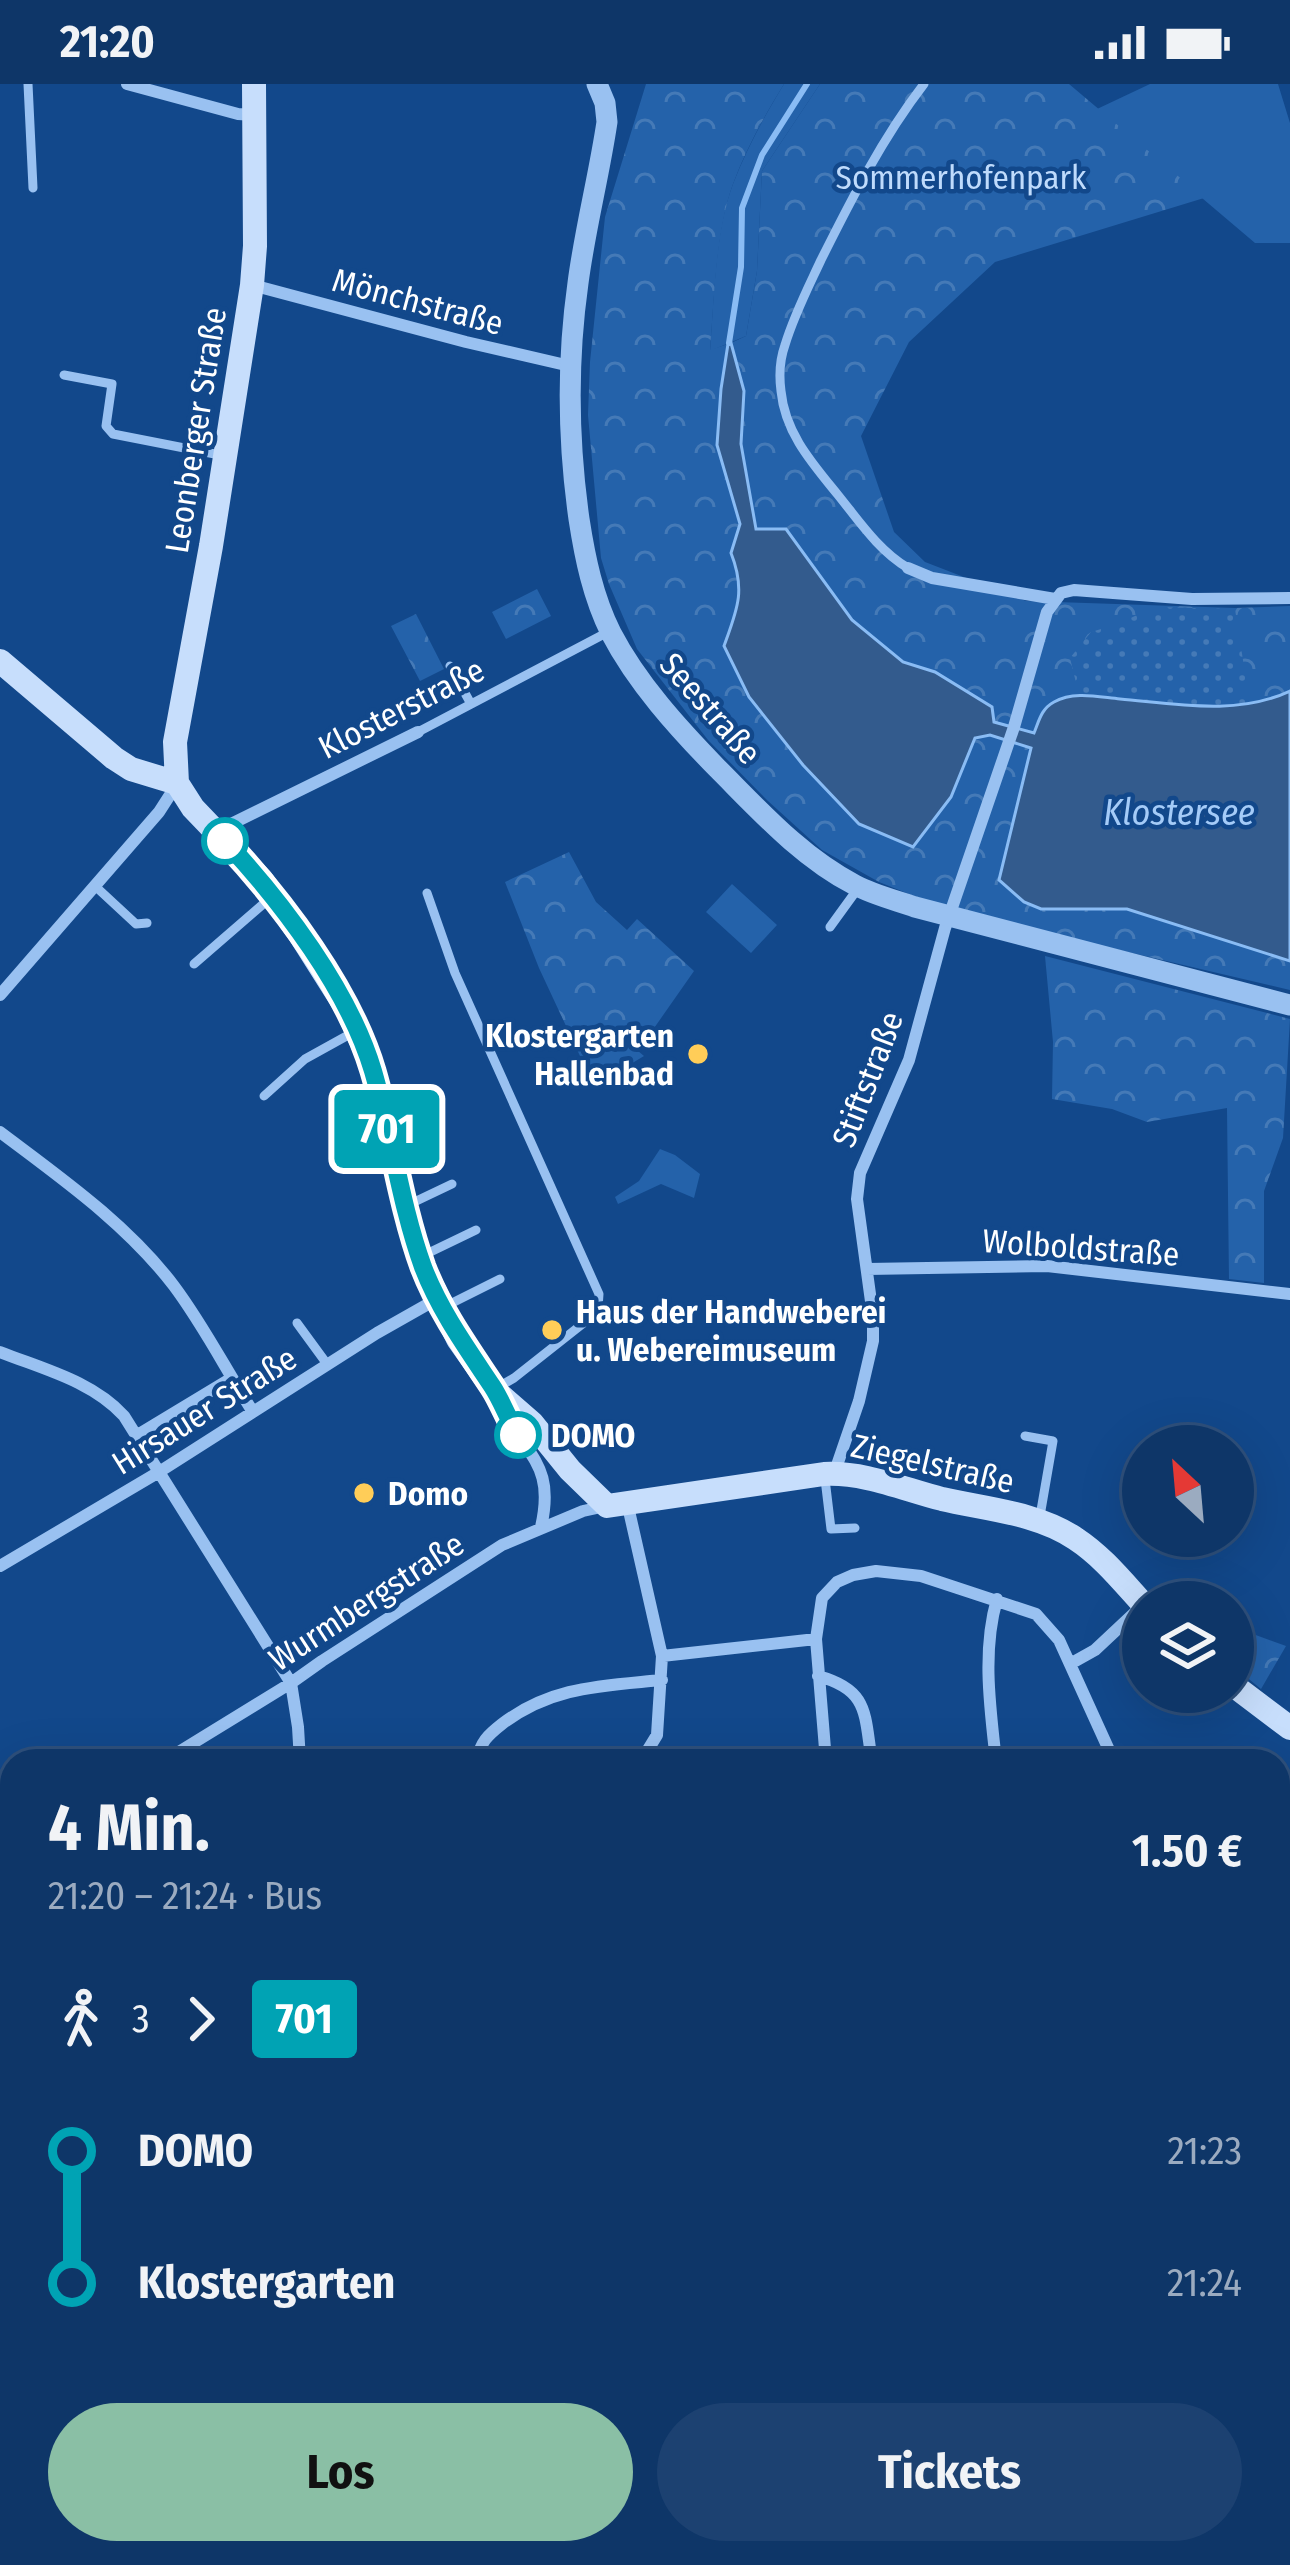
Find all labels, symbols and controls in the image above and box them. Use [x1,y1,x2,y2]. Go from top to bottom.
text: 21:20 [60,15,155,69]
park label: Sommerhofenpark [836,158,1087,198]
street label: Mönchstraße [328,260,508,344]
street label: Leonberger Straße [157,304,235,556]
street label: Seestraße [651,645,769,773]
street label: Klosterstraße [312,650,491,768]
water label: Klostersee [1103,791,1255,835]
unlabelled marker [203,819,247,863]
street label: Stiftstraße [824,1006,912,1153]
place label: Klostergarten Hallenbad [485,1016,674,1094]
marker: Klostergarten Hallenbad [685,1041,711,1067]
line badge: 701 [318,1090,456,1168]
text: 701 [358,1104,416,1154]
street label: Wolboldstraße [981,1221,1181,1275]
place label: Haus der Handweberei u. Webereimuseum [576,1292,886,1370]
marker: Haus der Handweberei u. Webereimuseum [539,1317,565,1343]
street label: Hirsauer Straße [105,1338,304,1483]
marker: DOMO [496,1413,540,1457]
place label: DOMO [551,1416,635,1456]
north arrow [1122,1425,1254,1557]
map controls [1122,1425,1254,1713]
street label: Ziegelstraße [848,1426,1018,1502]
place label: Domo [388,1474,468,1514]
marker: Domo [351,1480,377,1506]
street label: Wurmbergstraße [262,1524,471,1680]
button: layers [1122,1581,1254,1713]
text: 4 Min. [48,1788,210,1867]
text: 1.50 € [1132,1824,1242,1878]
text: 21:20 – 21:24 · Bus [48,1873,322,1919]
icon: walk [48,1986,114,2052]
icon: forward [168,1986,234,2052]
text: 701 [276,1994,333,2044]
text: 3 [132,1996,150,2042]
text: DOMO [138,2124,253,2178]
text: 21:23 [1167,2128,1242,2174]
text: Klostergarten [138,2256,395,2310]
text: 21:24 [1167,2260,1242,2306]
button: Los [48,2403,633,2541]
button: Tickets [657,2403,1242,2541]

